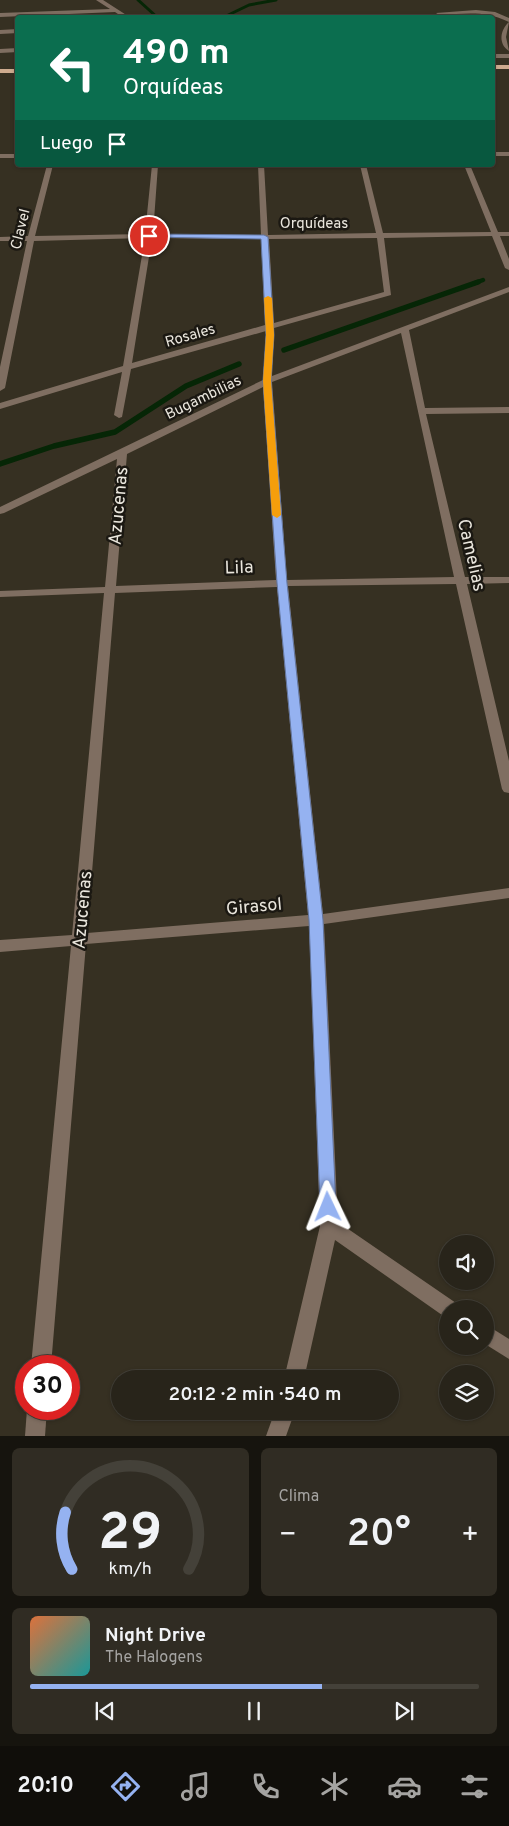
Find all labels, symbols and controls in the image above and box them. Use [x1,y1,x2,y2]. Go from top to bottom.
text: 490 m [123,32,230,76]
icon: left [40,35,105,100]
text: Orquídeas [123,75,224,102]
icon: arrive [103,130,131,158]
text: Luego [40,132,93,156]
street label: Clavel [7,207,36,252]
pin [128,215,170,257]
street label: Orquídeas [280,215,348,234]
icon: arrive [135,222,163,250]
street label: Rosales [163,320,218,353]
street label: Bugambilias [162,372,245,425]
street label: Azucenas [105,466,134,546]
street label: Camelias [451,517,490,594]
street label: Lila [224,557,254,580]
street label: Azucenas [69,870,98,950]
street label: Girasol [225,894,283,921]
position arrow [301,1180,353,1232]
map controls [439,1235,494,1420]
button: sound [439,1235,494,1290]
button: search [439,1300,494,1355]
speed limit sign: 30 [15,1355,80,1420]
button: layers [439,1365,494,1420]
text: 20:12 · 2 min · 540 m [169,1383,341,1407]
text: Clima [279,1487,319,1507]
text: 29 [98,1502,162,1568]
text: 20° [347,1511,411,1560]
text: − [279,1518,297,1554]
text: + [461,1518,479,1554]
text: km/h [109,1558,152,1581]
text: Night Drive [105,1624,206,1648]
text: The Halogens [105,1648,203,1668]
icon: previous [91,1697,119,1725]
icon: pause [240,1697,268,1725]
icon: next [390,1697,418,1725]
icon: directions [108,1769,143,1804]
icon: music [178,1769,213,1804]
icon: phone [248,1769,283,1804]
icon: climate [317,1769,352,1804]
icon: car [387,1769,422,1804]
icon: filters [457,1769,492,1804]
text: 20:10 [17,1773,74,1800]

